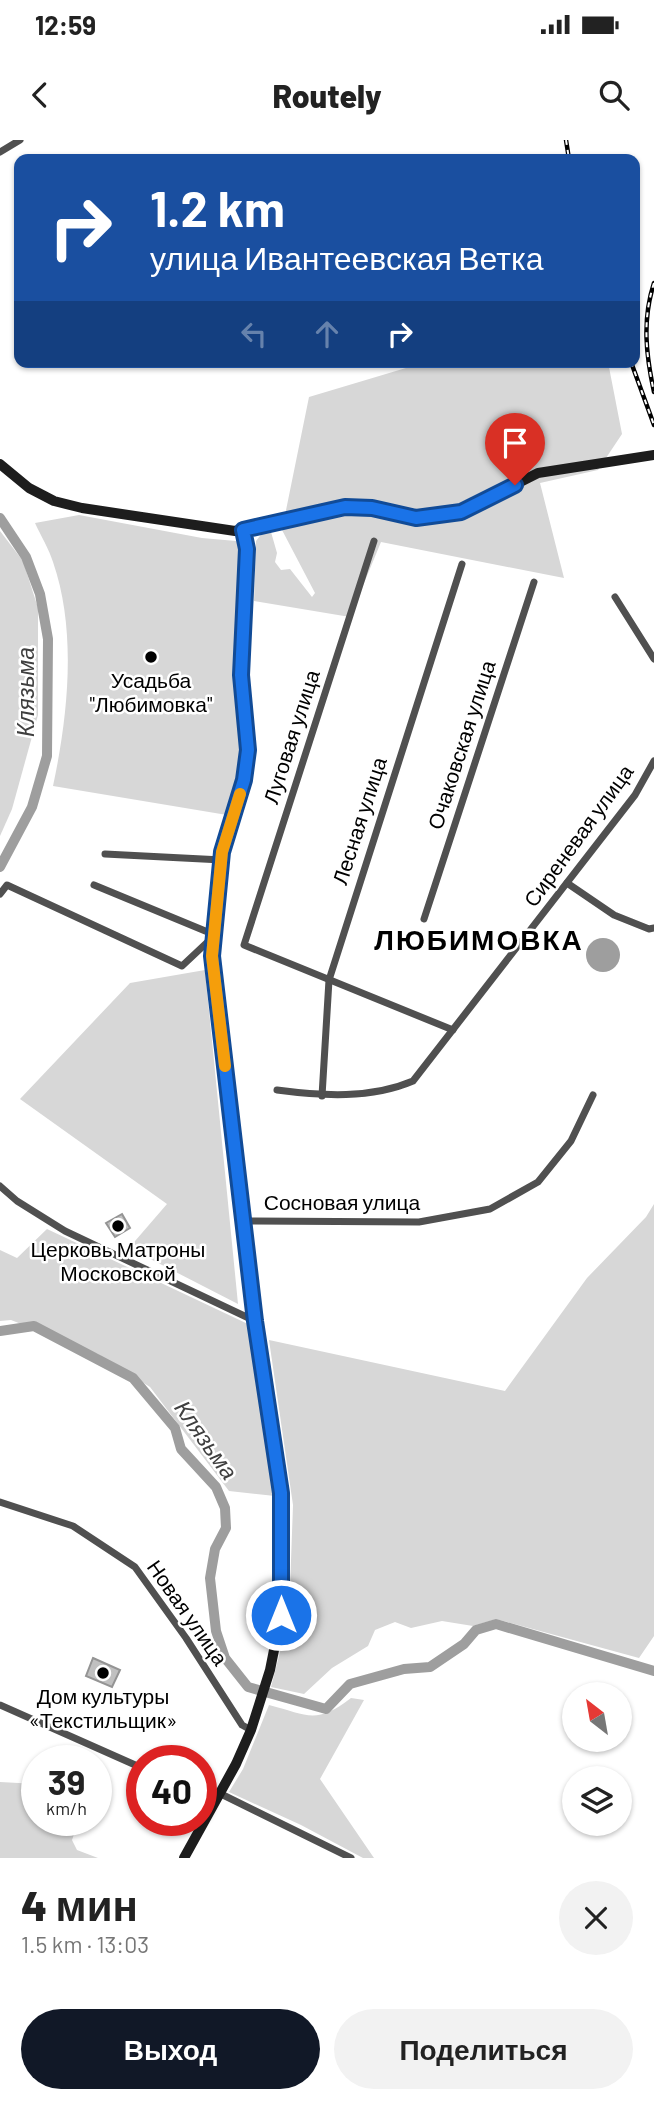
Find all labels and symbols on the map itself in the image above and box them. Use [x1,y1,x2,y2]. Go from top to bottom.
pin [485,413,545,485]
water label: Клязьма [11,647,39,737]
marker: Усадьба "Любимовка" [143,649,159,665]
street label: Очаковская улица [421,657,500,832]
street label: Луговая улица [257,666,324,807]
place label: Усадьба "Любимовка" [90,667,212,716]
street label: Лесная улица [326,753,391,887]
street label: Сиреневая улица [518,759,638,911]
district label: ЛЮБИМОВКА [374,922,584,956]
street label: Сосновая улица [264,1189,421,1214]
marker: Церковь Матроны Московской [110,1218,126,1234]
place label: Церковь Матроны Московской [31,1236,205,1285]
water label: Клязьма [169,1394,244,1484]
street label: Новая улица [143,1555,234,1670]
position arrow [244,1578,318,1652]
marker: Дом культуры «Текстильщик» [95,1665,111,1681]
north arrow [562,1682,632,1752]
place label: Дом культуры «Текстильщик» [29,1683,177,1732]
speed limit sign: 40 [126,1745,217,1836]

